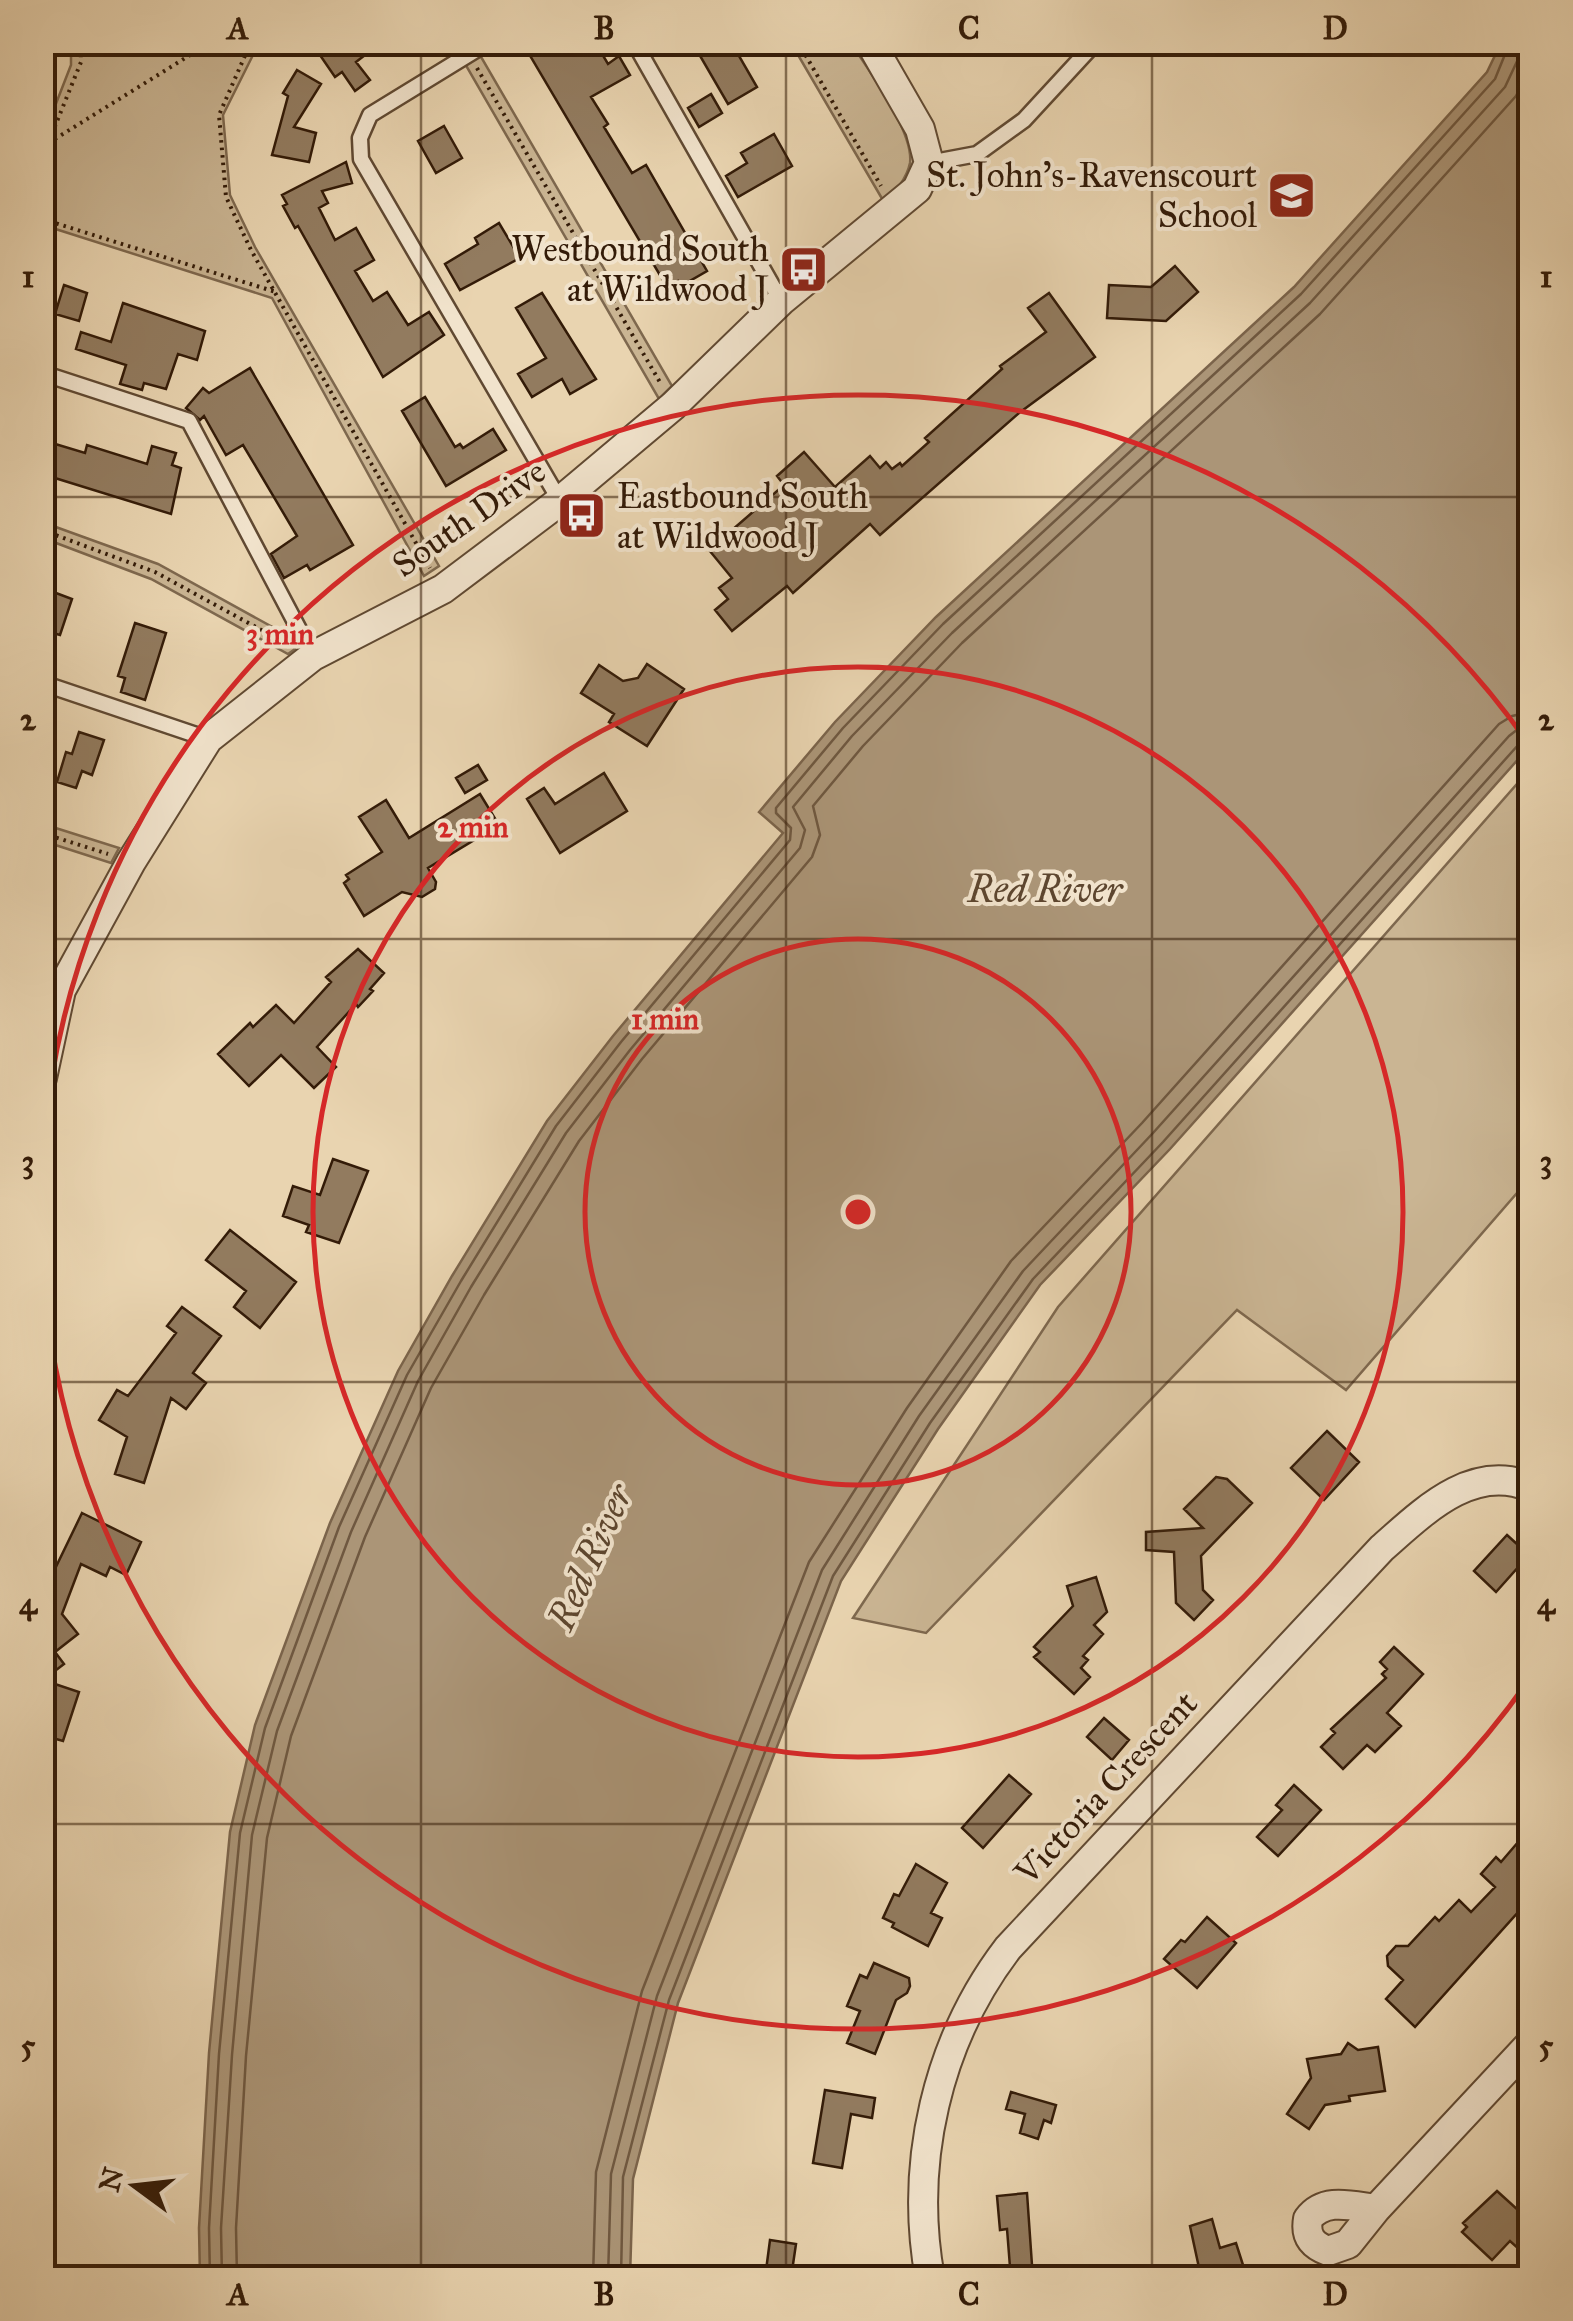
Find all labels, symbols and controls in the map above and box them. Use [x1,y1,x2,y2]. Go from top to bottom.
text: A [225,9,249,48]
text: B [593,9,615,48]
text: C [958,9,980,48]
text: D [1322,9,1348,48]
place label: St. John's-Ravenscourt School [926,154,1258,237]
school or university icon: St. John's-Ravenscourt School [1266,169,1318,221]
place label: Westbound South at Wildwood J [511,228,769,311]
bus stop icon: Westbound South at Wildwood J [778,243,830,295]
text: 1 [22,257,35,296]
text: 1 [1540,257,1553,296]
street label: South Drive [384,450,554,586]
place label: Eastbound South at Wildwood J [617,475,868,558]
bus stop icon: Eastbound South at Wildwood J [556,490,608,542]
text: 3 min [246,616,315,652]
text: 2 [20,700,37,739]
text: 2 [1538,700,1555,739]
text: 2 min [438,809,509,845]
water label: Red River [966,866,1124,912]
text: 1 min [631,1001,700,1037]
text: 3 [22,1142,34,1181]
text: 3 [1540,1142,1552,1181]
centre of rings [840,1194,876,1230]
water label: Red River [537,1475,643,1639]
text: 4 [19,1584,38,1623]
text: 4 [1537,1584,1556,1623]
street label: Victoria Crescent [1005,1682,1206,1894]
text: 5 [21,2026,36,2065]
text: 5 [1539,2026,1554,2065]
north arrow [85,2136,185,2236]
text: N [91,2163,131,2196]
text: A [225,2275,249,2314]
text: B [593,2275,615,2314]
text: C [958,2275,980,2314]
text: D [1322,2275,1348,2314]

